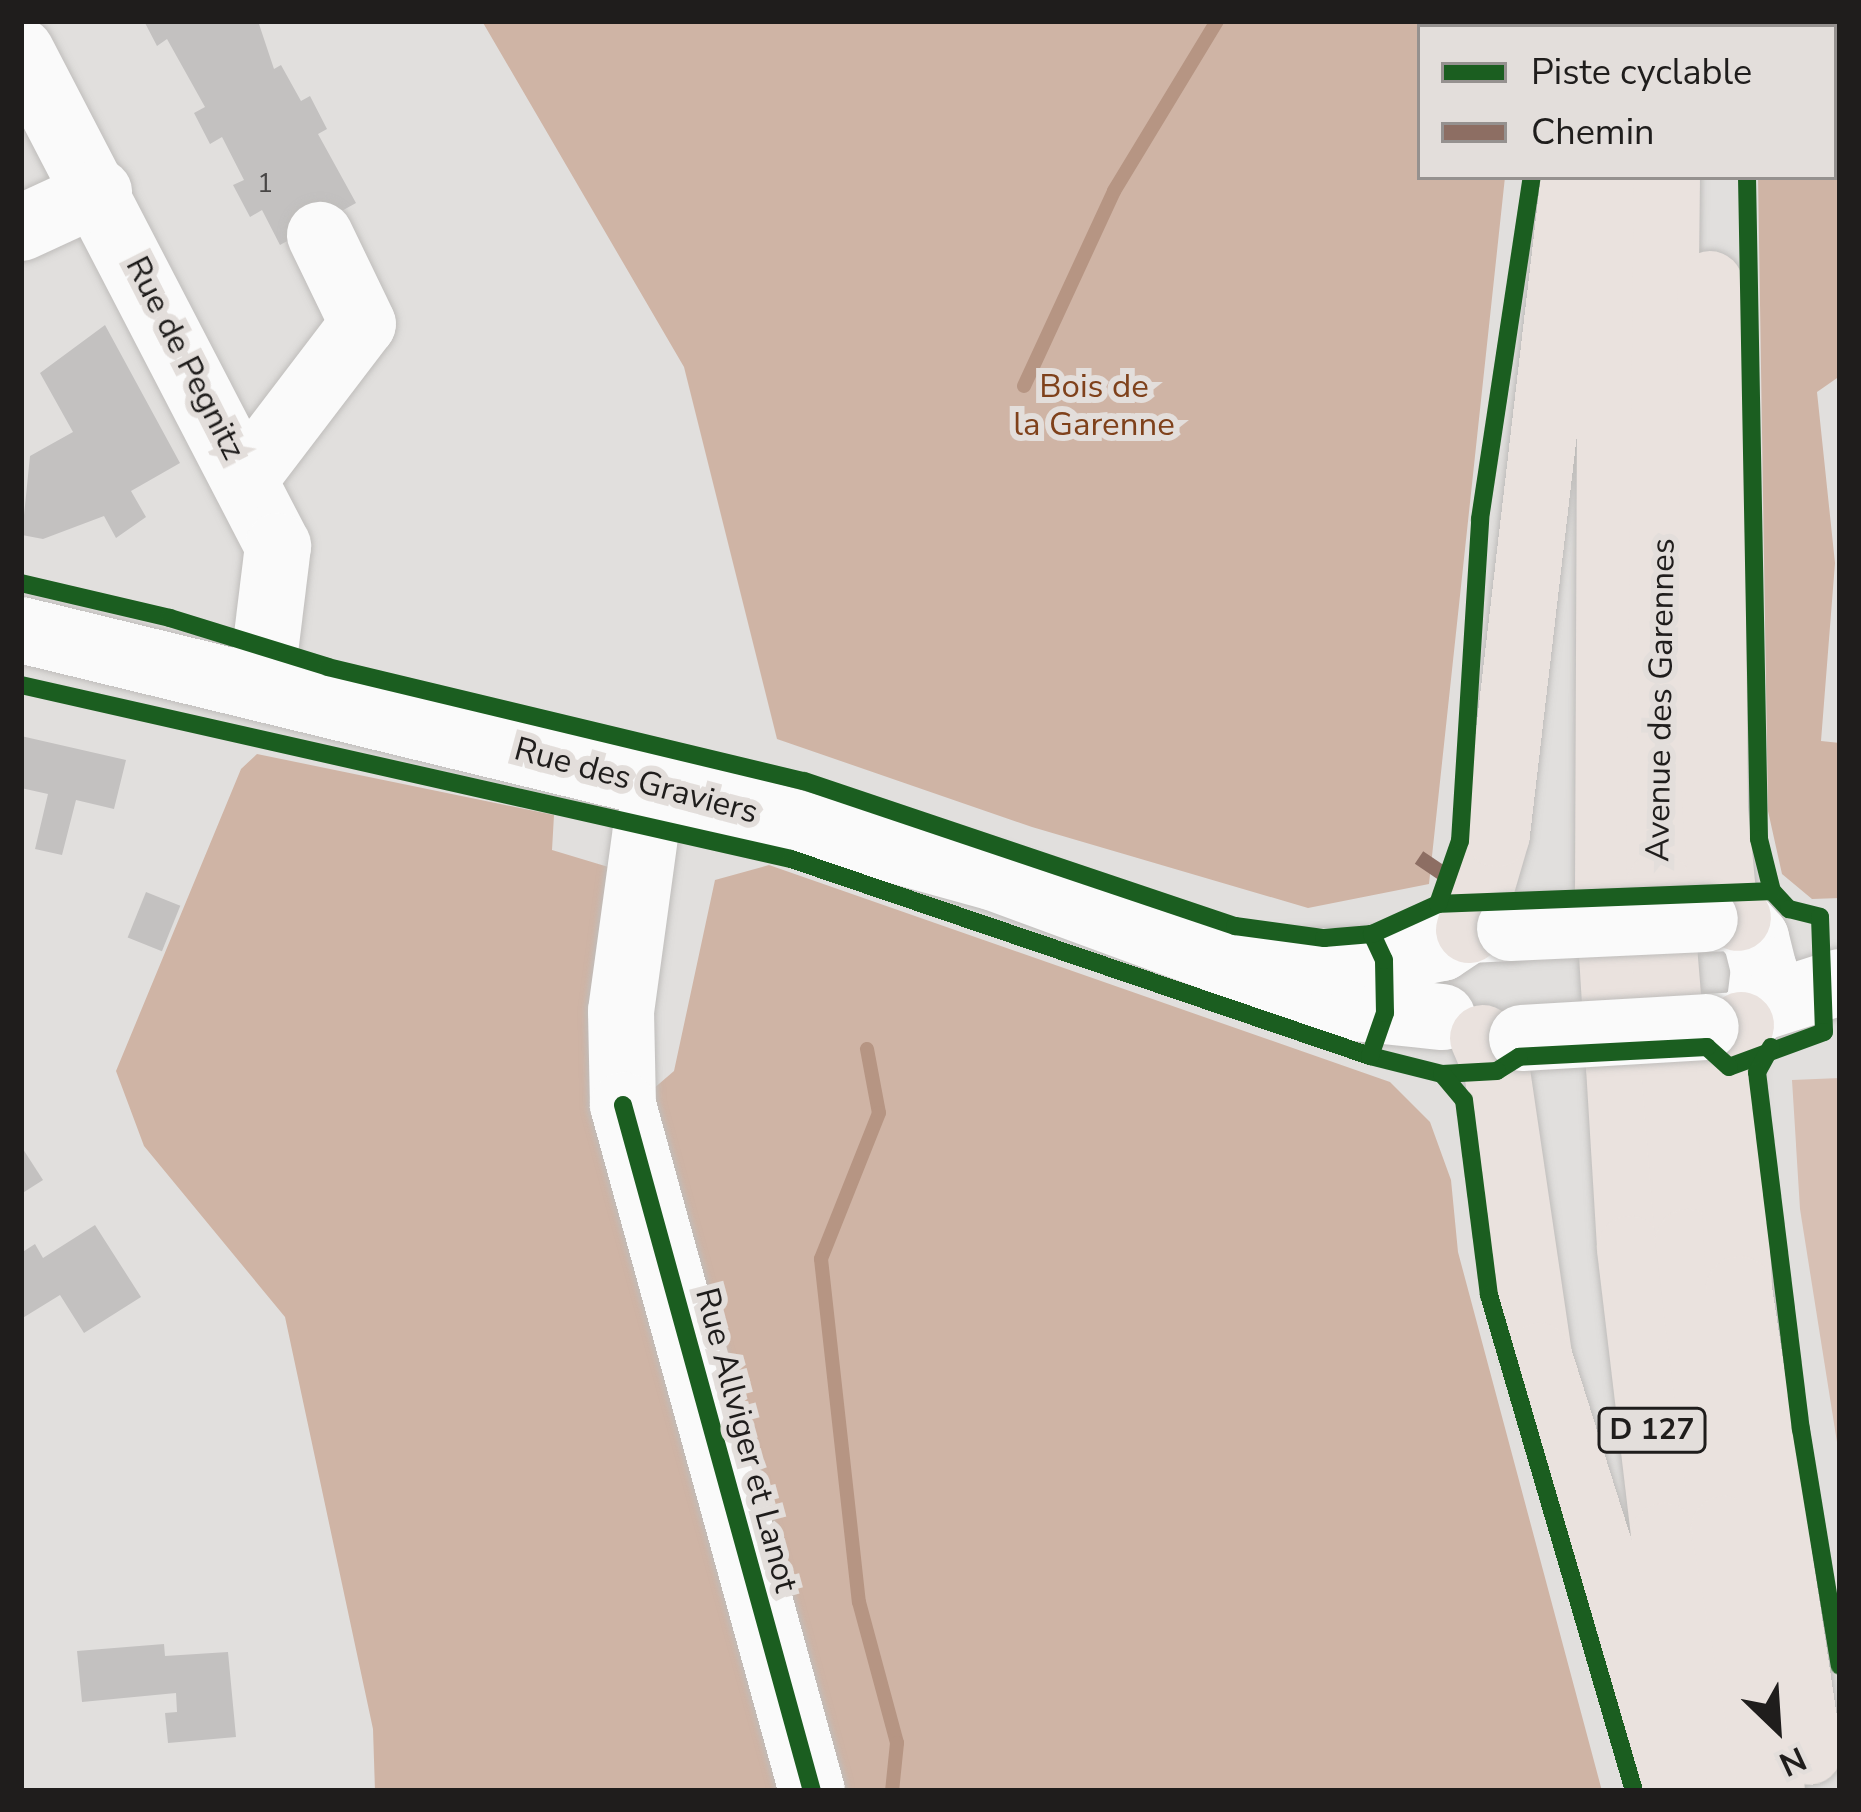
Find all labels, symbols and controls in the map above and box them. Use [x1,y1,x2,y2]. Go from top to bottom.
legend [1417,24,1837,180]
text: Piste cyclable [1531,48,1752,97]
text: Chemin [1531,108,1654,157]
house number: 1 [257,168,273,200]
street label: Rue de Pegnitz [117,250,253,466]
park label: Bois de la Garenne [1013,367,1175,445]
street label: Avenue des Garennes [1638,538,1684,862]
street label: Rue des Graviers [510,729,762,833]
street label: Rue Allviger et Lanot [686,1284,806,1596]
road number: D 127 [1595,1406,1709,1454]
north arrow [1717,1668,1837,1788]
text: N [1772,1735,1813,1787]

